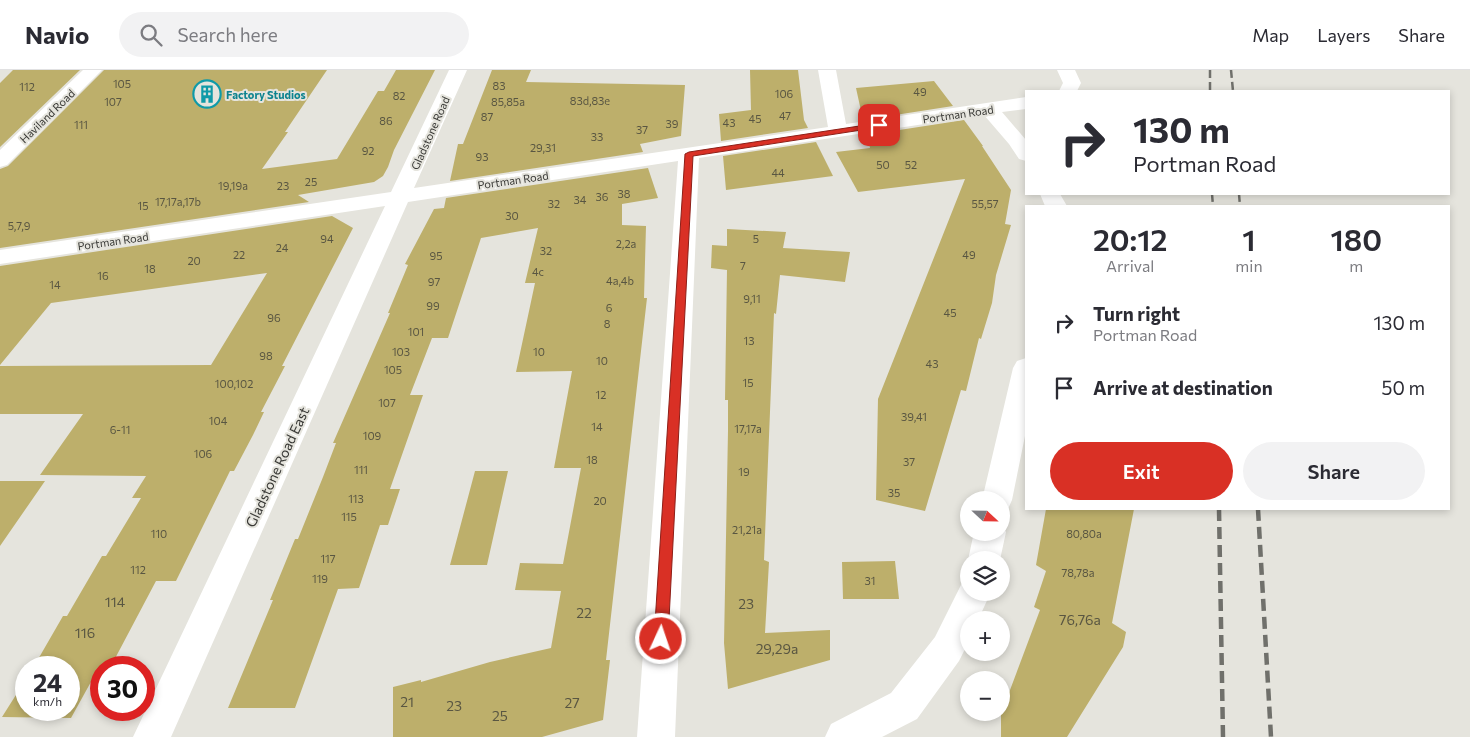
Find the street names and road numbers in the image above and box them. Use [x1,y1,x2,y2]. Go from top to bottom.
street label: Haviland Road [17,87,77,145]
street label: Gladstone Road [408,94,452,172]
street label: Portman Road [922,103,994,125]
street label: Portman Road [477,169,549,191]
street label: Portman Road [77,230,149,252]
street label: Gladstone Road East [242,404,312,530]

